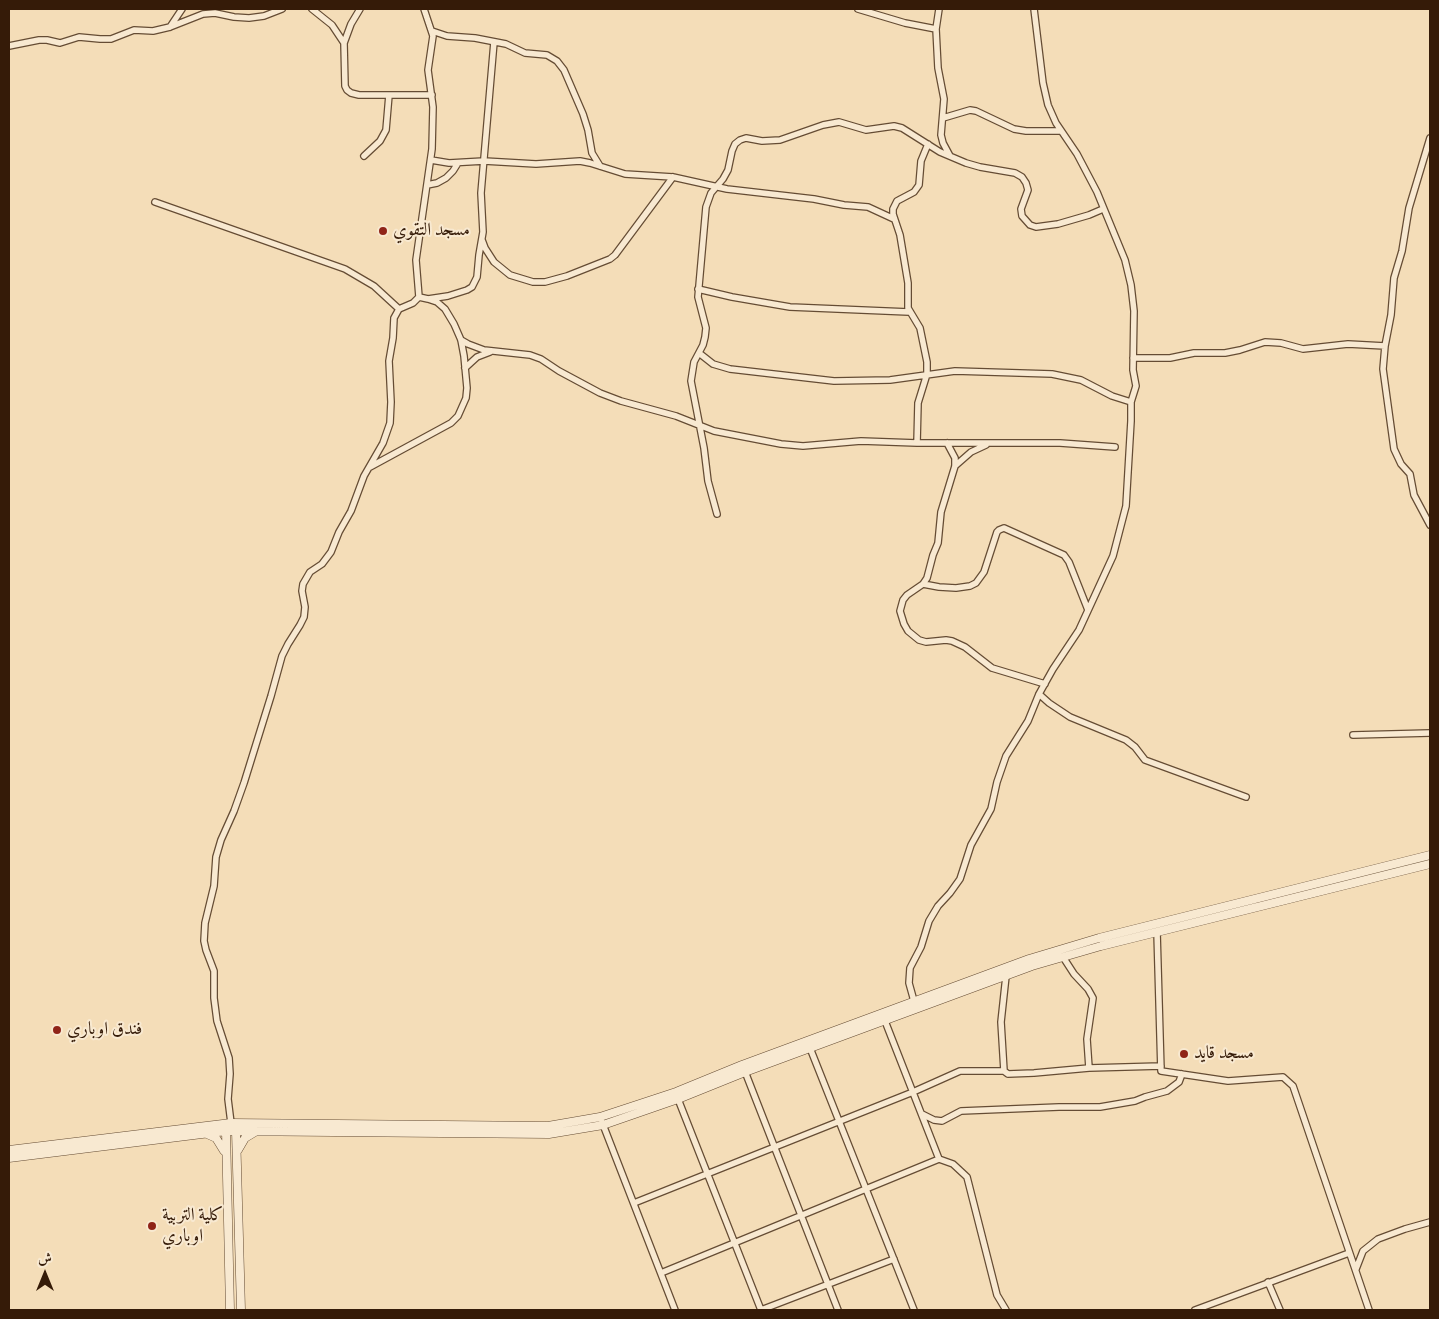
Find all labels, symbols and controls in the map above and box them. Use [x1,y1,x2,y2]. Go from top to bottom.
place label: مسجد التقوي [393,220,470,242]
marker: مسجد التقوي [377,225,389,237]
place label: فندق اوباري [67,1019,142,1041]
marker: فندق اوباري [51,1024,63,1036]
place label: مسجد قايد [1194,1043,1254,1065]
marker: مسجد قايد [1178,1048,1190,1060]
place label: كلية التربية اوباري [162,1205,224,1248]
marker: كلية التربية اوباري [146,1220,158,1232]
north arrow [20,1249,70,1299]
text: ش [38,1249,52,1268]

